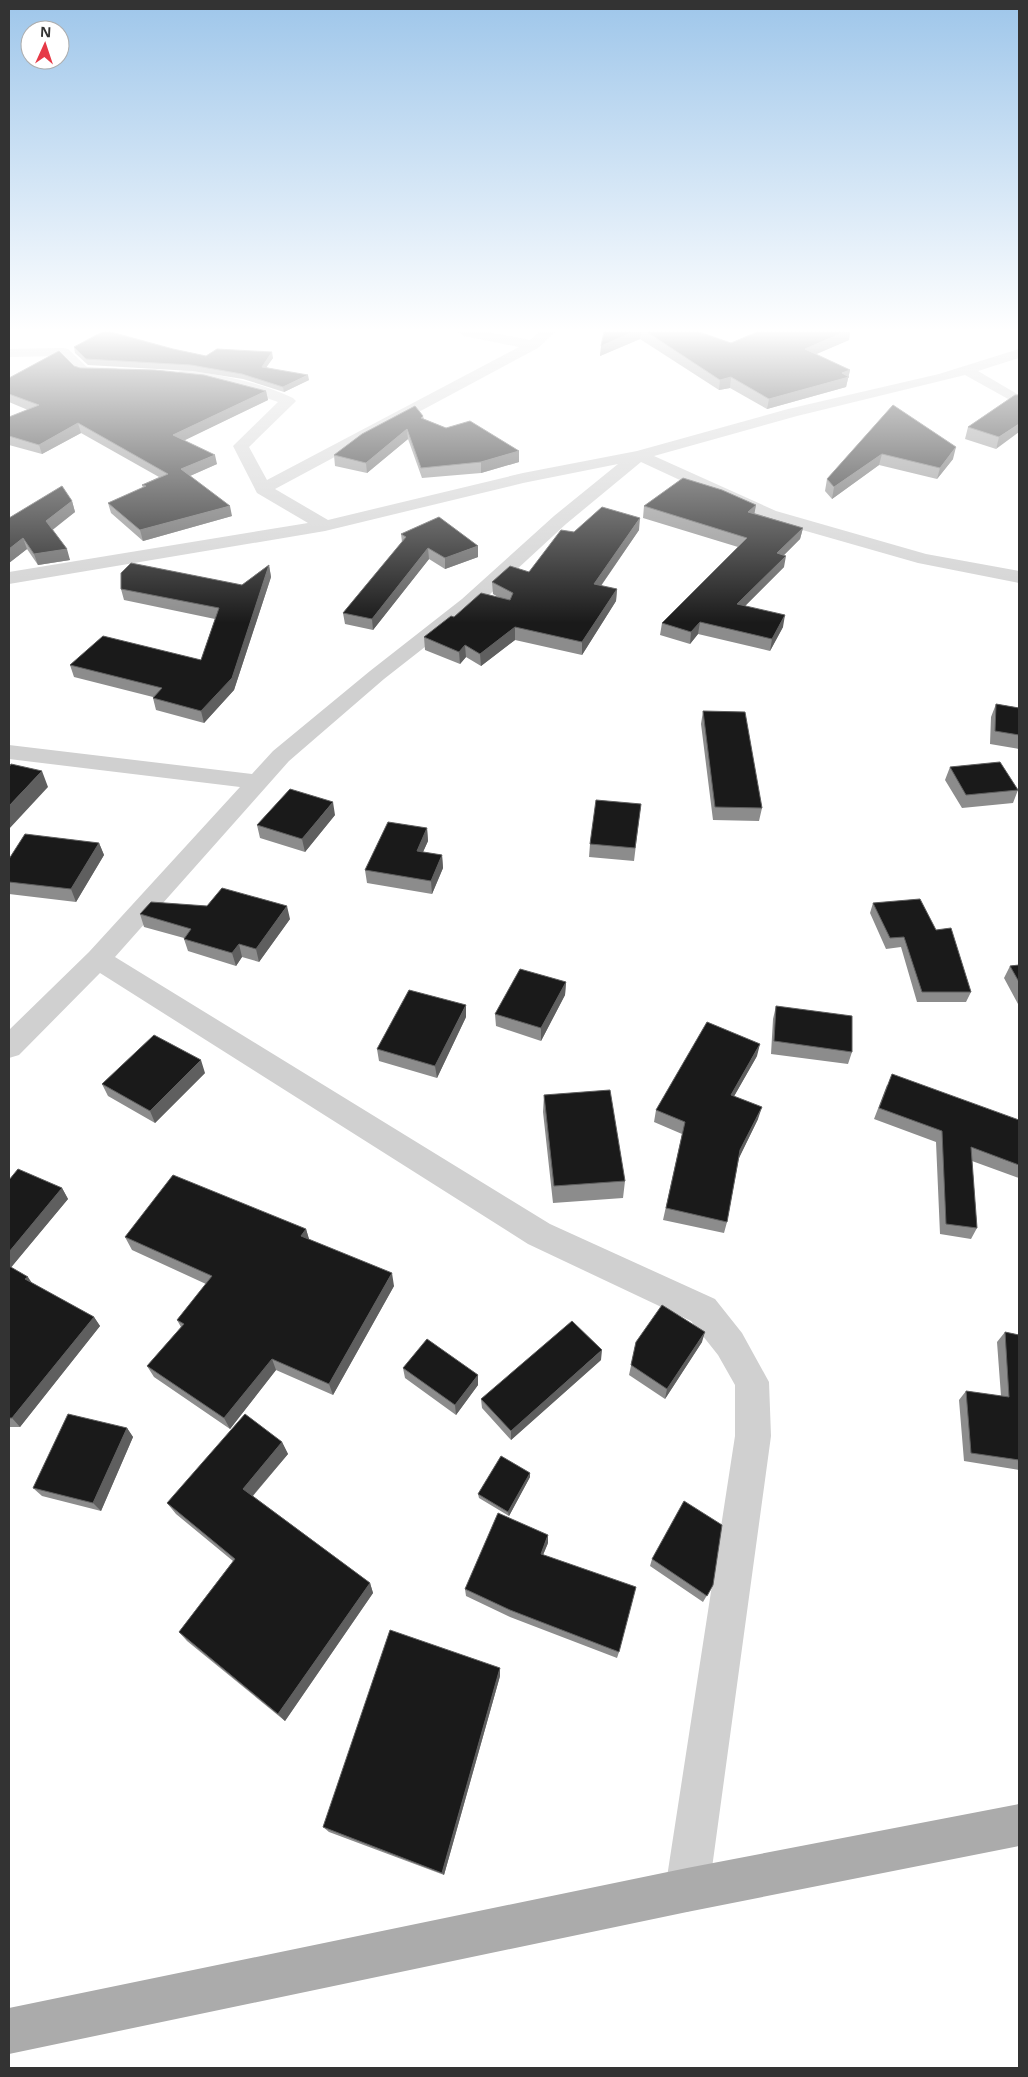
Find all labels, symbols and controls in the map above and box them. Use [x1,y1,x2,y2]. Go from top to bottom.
north arrow [20,20,70,70]
text: N [40,22,52,41]

